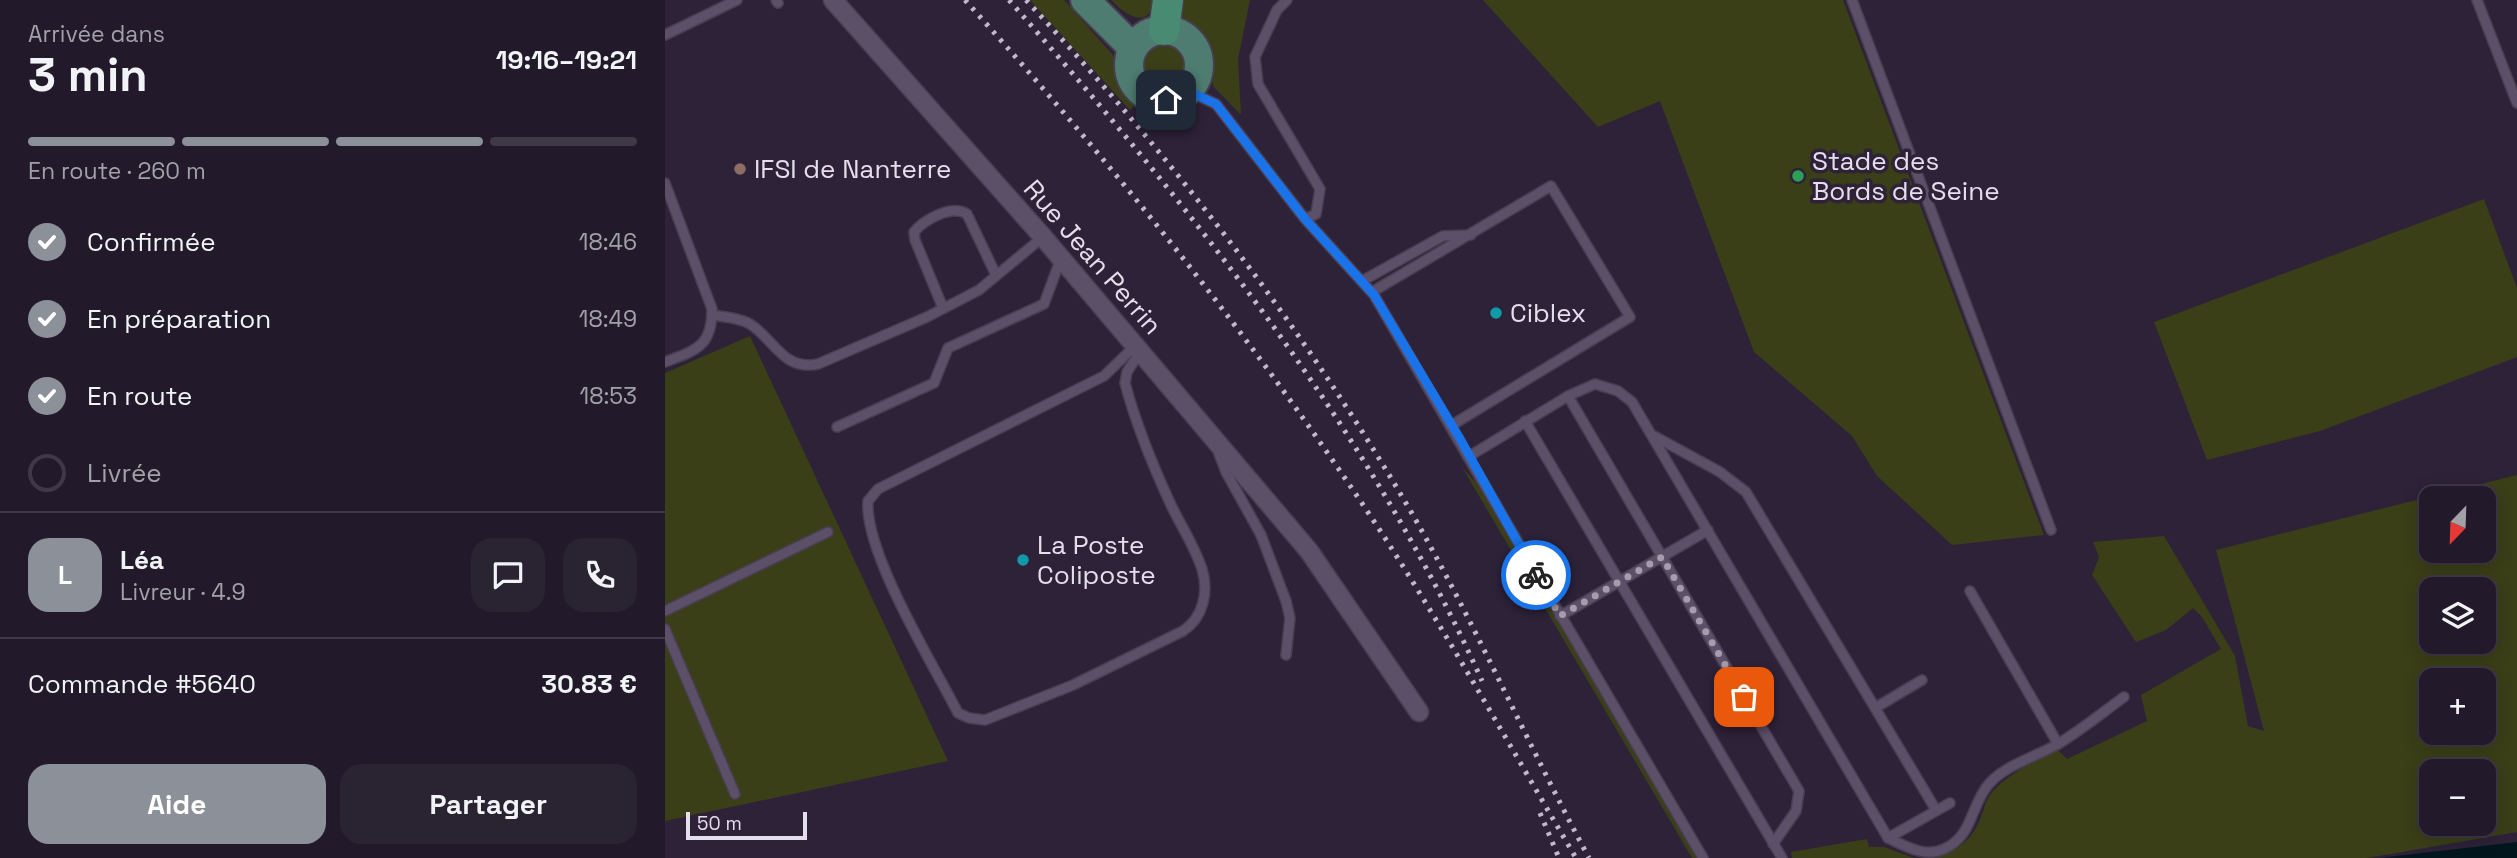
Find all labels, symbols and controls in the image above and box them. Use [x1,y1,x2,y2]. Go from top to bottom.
text: Arrivée dans [28,19,165,49]
text: 19:16–19:21 [496,43,637,77]
text: 3 min [28,46,148,104]
pin [1136,70,1196,130]
icon: home [1147,81,1185,119]
place label: Stade des Bords de Seine [1812,144,2000,208]
place label: IFSI de Nanterre [754,152,951,186]
text: En route · 260 m [28,156,206,186]
marker: IFSI de Nanterre [732,161,748,177]
marker: Stade des Bords de Seine [1790,168,1806,184]
street label: Rue Jean Perrin [1016,172,1170,342]
icon: check [28,223,66,261]
text: Confirmée [87,225,216,259]
text: 18:46 [579,227,637,257]
place label: Ciblex [1510,296,1586,330]
icon: check [28,300,66,338]
text: En préparation [87,302,271,336]
text: 18:49 [579,304,637,334]
marker: Ciblex [1488,305,1504,321]
icon: check [28,377,66,415]
text: En route [87,379,192,413]
text: 18:53 [580,381,637,411]
text: Livrée [87,456,162,490]
north arrow [2419,486,2495,564]
map controls [2419,486,2496,836]
place label: La Poste Coliposte [1037,528,1156,592]
button: chat [471,538,545,612]
button: phone [563,538,637,612]
courier [1501,540,1571,610]
text: Léa [120,543,164,577]
marker: La Poste Coliposte [1015,552,1031,568]
icon: bike [1517,556,1555,594]
text: L [58,558,72,592]
text: Livreur · 4.9 [120,577,246,607]
button: layers [2419,577,2496,654]
text: Commande #5640 [28,667,256,701]
text: 30.83 € [541,667,637,701]
pin [1714,667,1774,727]
button: + [2419,668,2496,745]
icon: bag [1725,678,1763,716]
button: − [2419,759,2496,836]
button: Aide [28,764,326,844]
button: Partager [340,764,637,844]
scale bar [686,809,807,841]
text: 50 m [697,811,742,836]

